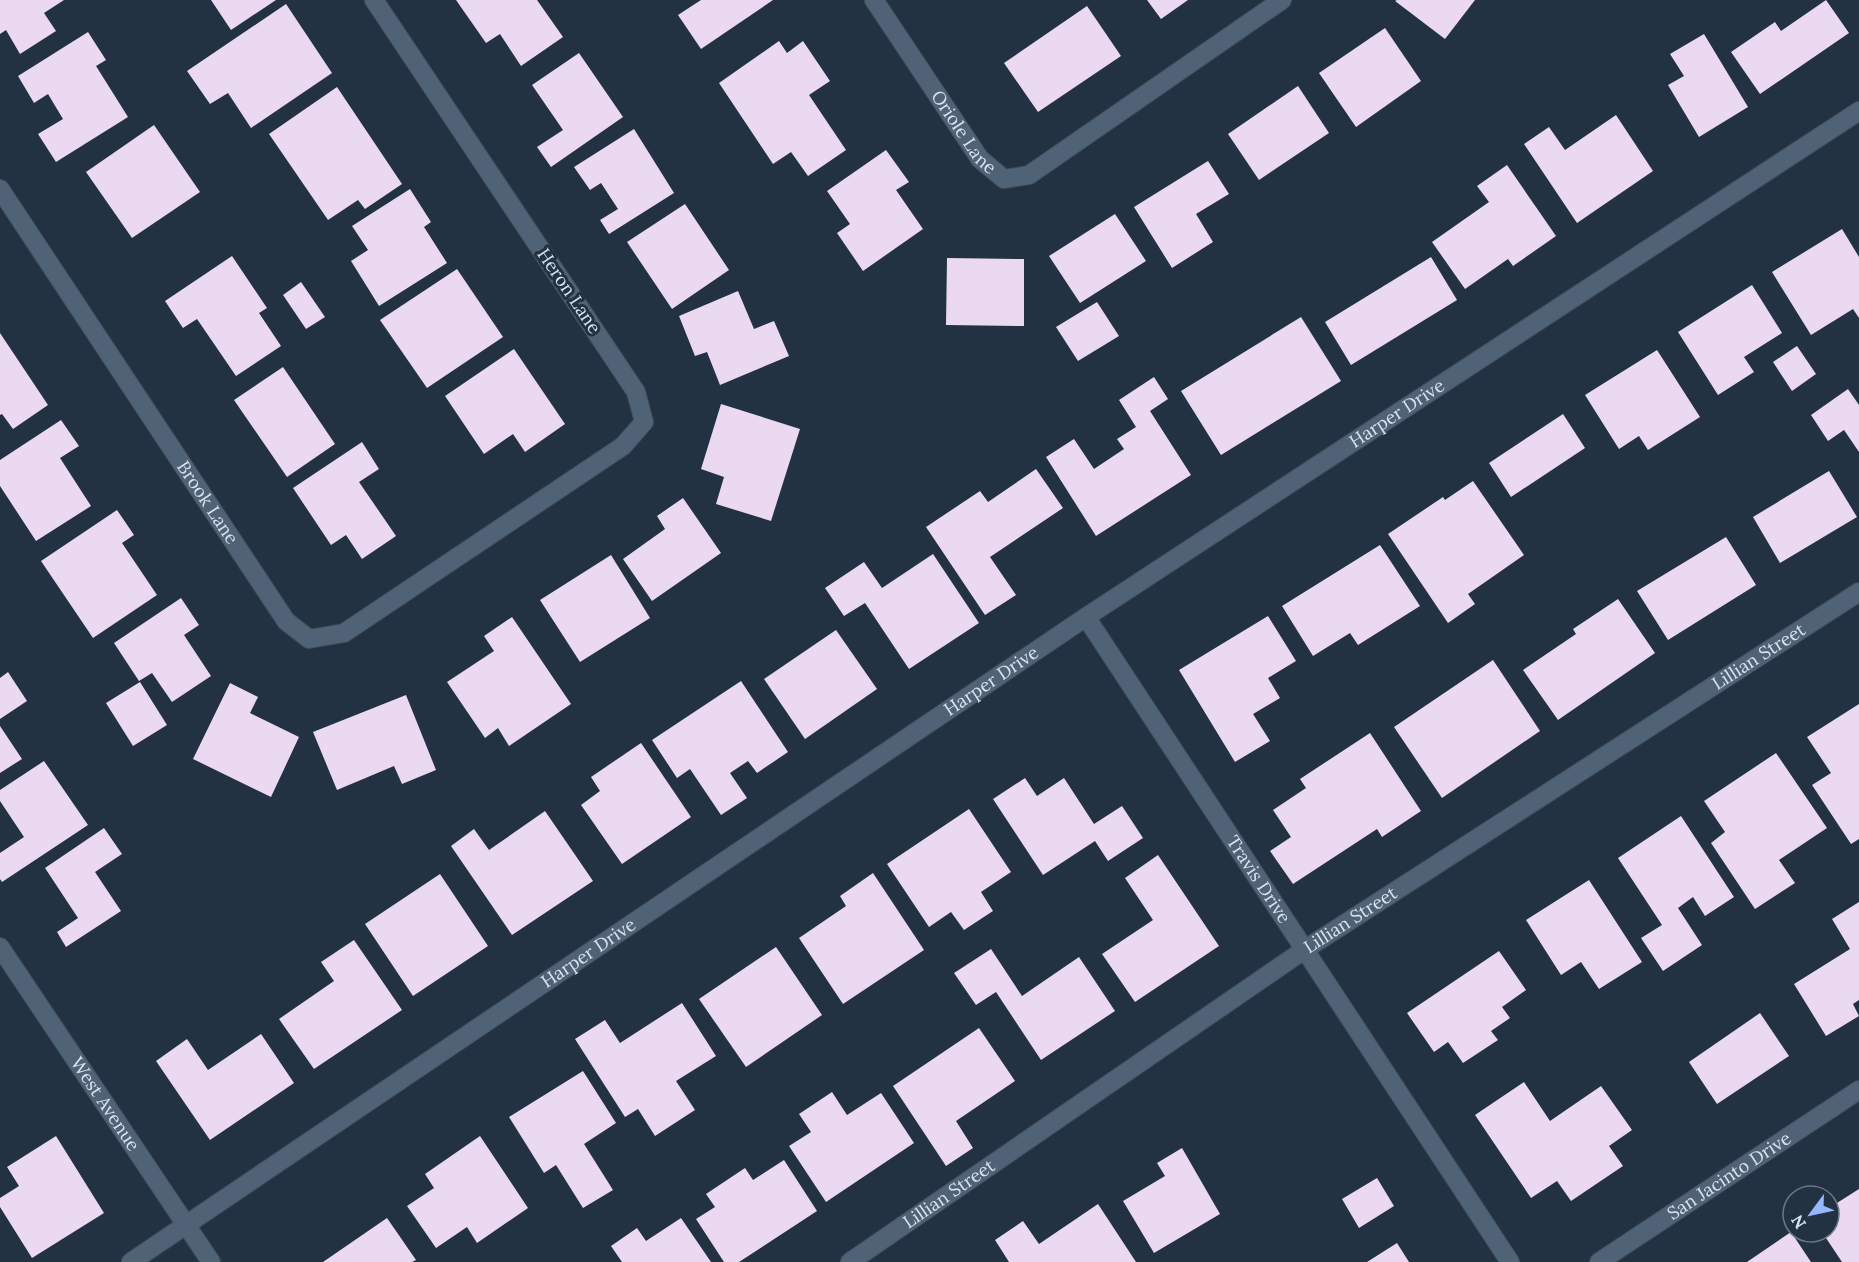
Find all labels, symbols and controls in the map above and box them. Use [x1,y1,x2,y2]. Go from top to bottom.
street label: Oriole Lane [926,86,1002,179]
street label: Heron Lane [532,244,606,338]
street label: Harper Drive [1345,373,1449,453]
street label: Brook Lane [172,456,244,548]
street label: Lillian Street [1708,618,1809,695]
street label: Harper Drive [939,640,1043,721]
street label: Travis Drive [1222,831,1296,928]
street label: Lillian Street [1299,881,1401,958]
street label: Harper Drive [537,912,640,993]
street label: West Avenue [66,1052,145,1155]
street label: San Jacinto Drive [1663,1126,1795,1225]
street label: Lillian Street [898,1154,999,1233]
north arrow [1781,1184,1841,1244]
text: N [1787,1212,1810,1233]

